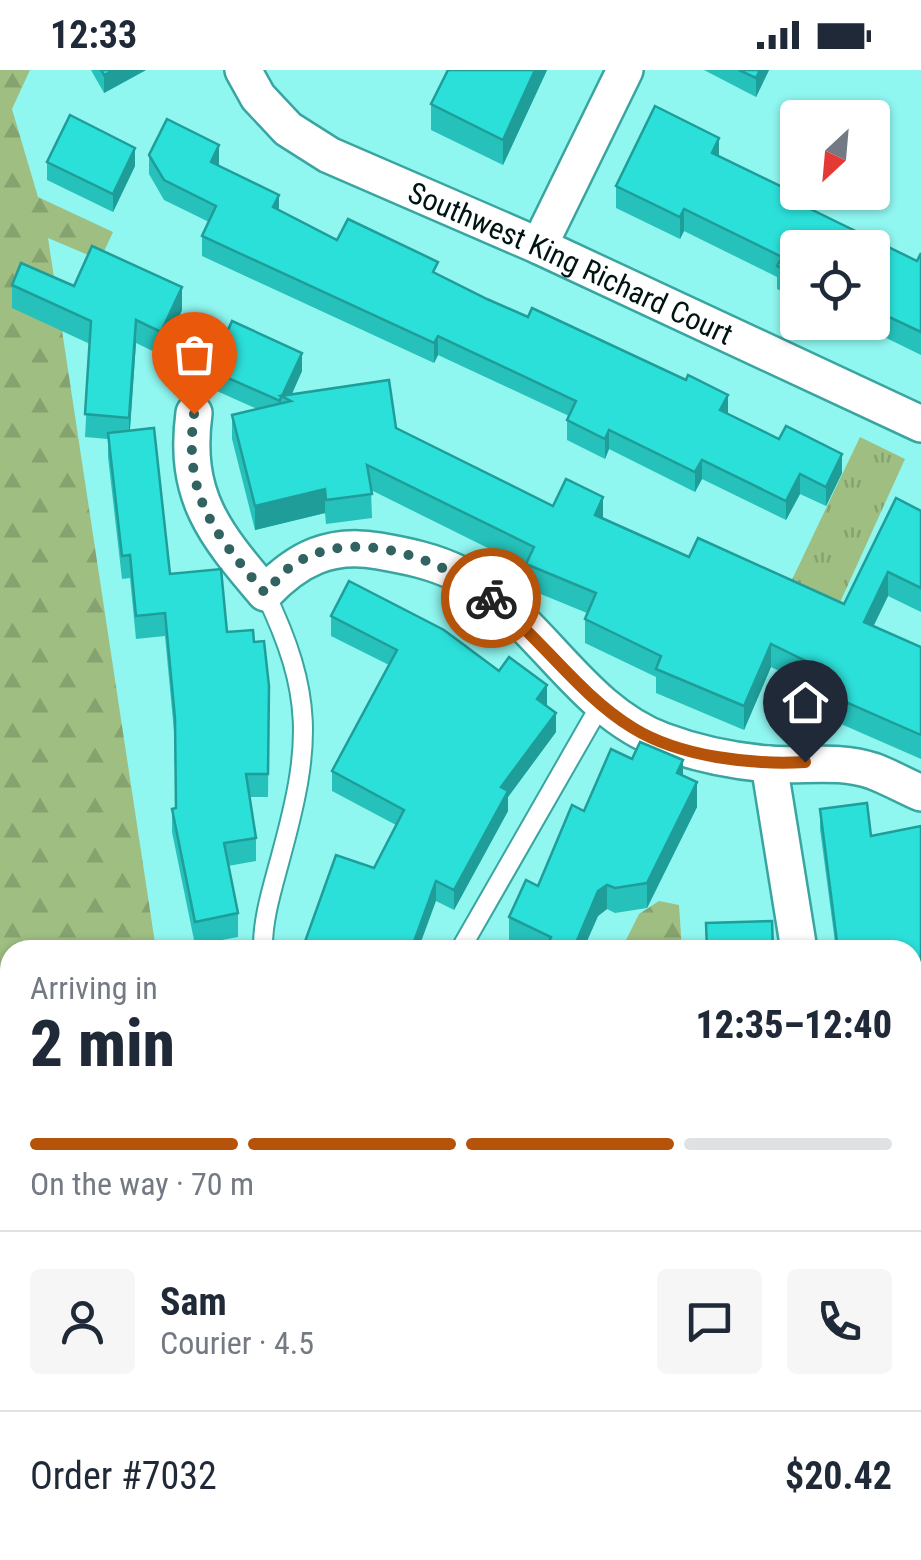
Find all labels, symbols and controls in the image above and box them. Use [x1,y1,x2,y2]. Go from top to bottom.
text: 12:33 [50,13,137,57]
north arrow [780,100,890,210]
map controls [780,100,890,340]
street label: Southwest King Richard Court [403,174,739,351]
button: locate [780,230,890,340]
pin [152,312,237,415]
icon: bag [167,327,222,382]
courier [441,548,541,648]
icon: bike [464,571,519,626]
pin [763,660,848,763]
icon: home [778,675,833,730]
text: Arriving in [30,969,158,1007]
text: 12:35–12:40 [695,1003,892,1047]
text: 2 min [30,1006,175,1082]
text: On the way · 70 m [30,1165,254,1203]
button: person [30,1269,135,1374]
button: chat [657,1269,762,1374]
button: phone [787,1269,892,1374]
text: Sam [160,1280,227,1324]
text: Courier · 4.5 [160,1324,314,1362]
text: Order #7032 [30,1454,217,1498]
text: $20.42 [785,1454,892,1498]

